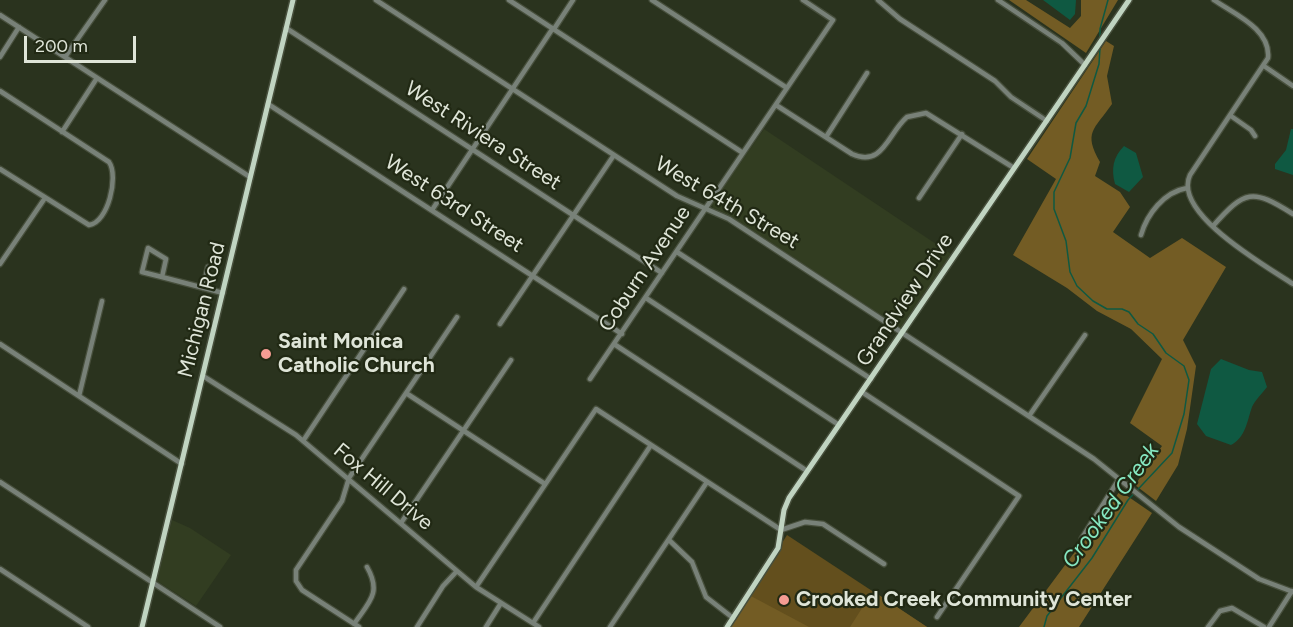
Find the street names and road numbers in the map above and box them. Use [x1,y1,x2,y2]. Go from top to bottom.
street label: West Riviera Street [400,76,566,196]
street label: West 63rd Street [380,150,528,258]
street label: West 64th Street [650,152,804,254]
street label: Coburn Avenue [594,201,696,337]
street label: Grandview Drive [851,229,959,371]
street label: Michigan Road [173,240,231,380]
street label: Fox Hill Drive [328,438,438,536]

